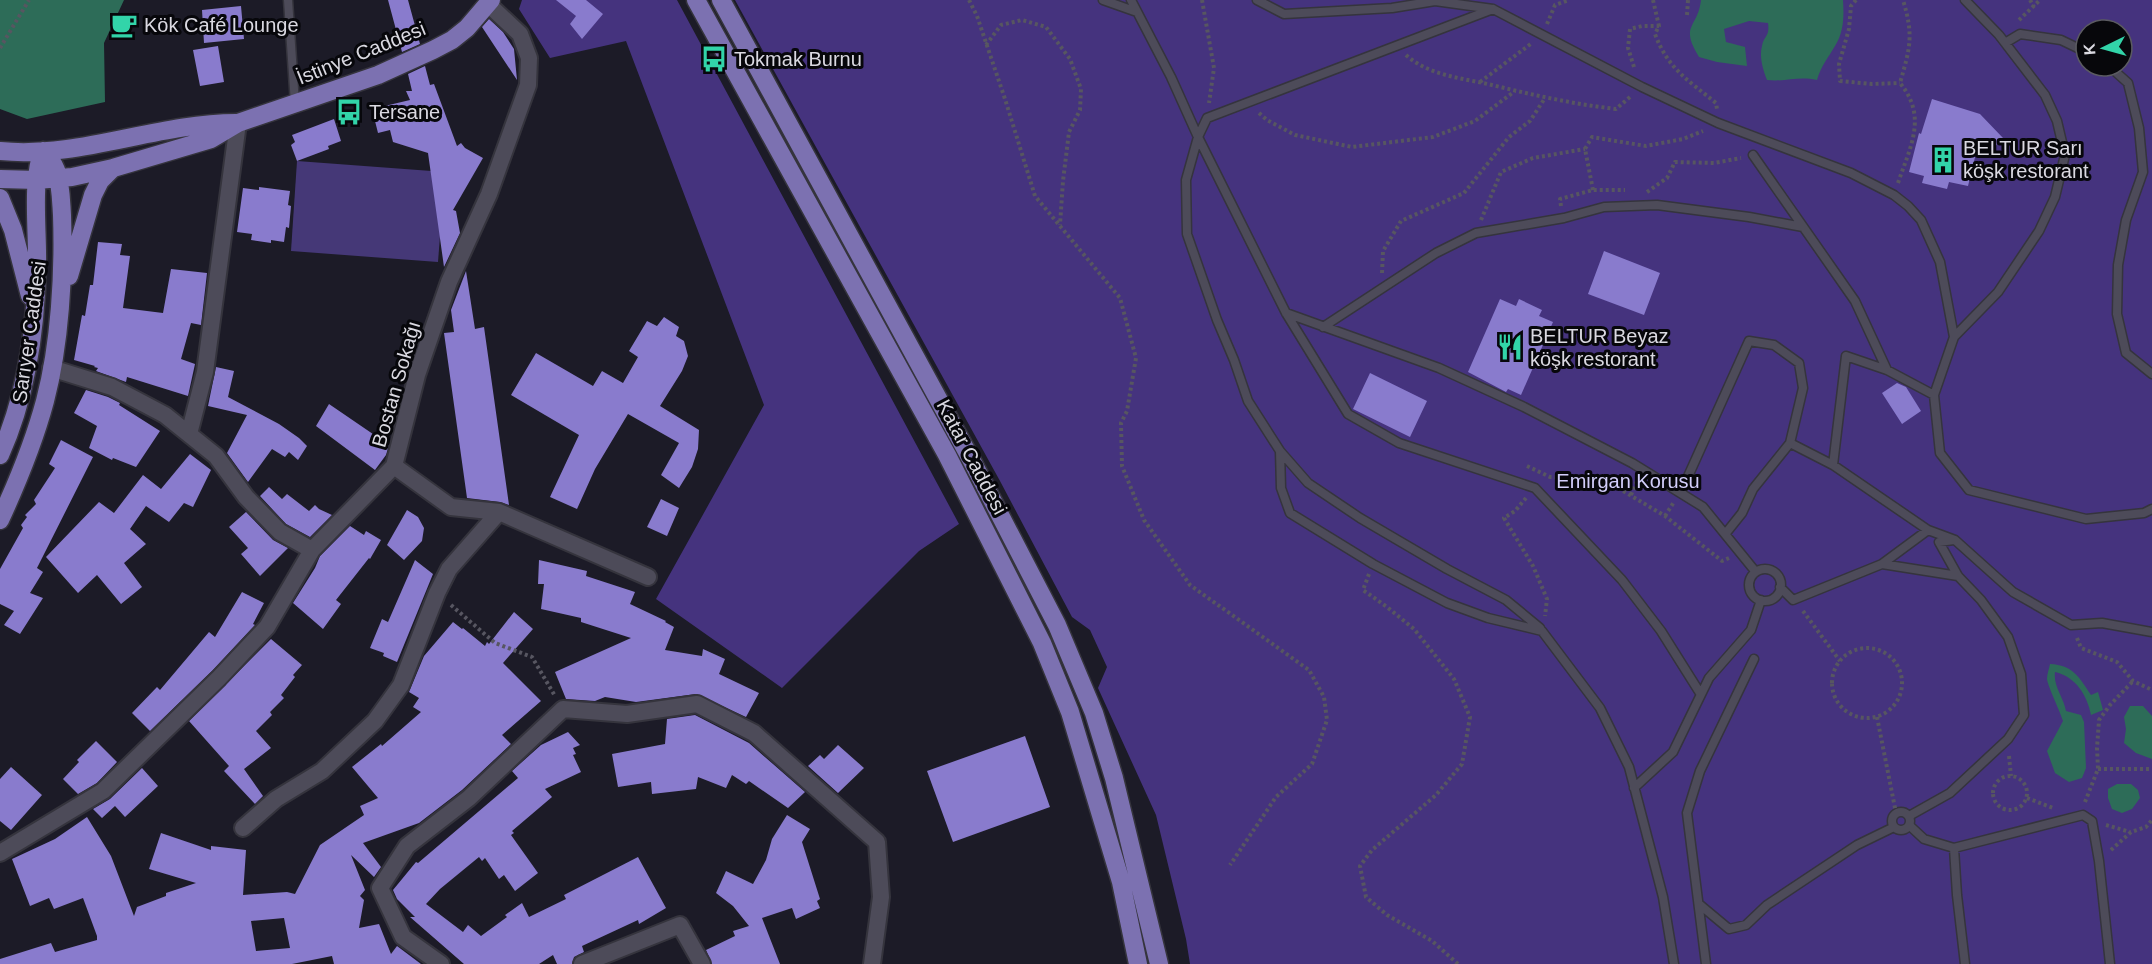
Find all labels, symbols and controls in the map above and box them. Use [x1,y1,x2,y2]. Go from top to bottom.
cafe icon: Kök Café Lounge [109,10,139,40]
place label: Kök Café Lounge [144,14,299,36]
street label: İstinye Caddesi [293,17,429,89]
north arrow [2074,18,2134,78]
text: K [2081,42,2099,56]
bus stop icon: Tokmak Burnu [699,44,729,74]
place label: Tokmak Burnu [734,48,862,70]
bus stop icon: Tersane [334,97,364,127]
place label: Tersane [369,101,440,123]
place label: BELTUR Sarı köşk restorant [1963,137,2089,182]
building icon: BELTUR Sarı köşk restorant [1928,145,1958,175]
street label: Sarıyer Caddesi [8,259,50,405]
street label: Bostan Sokağı [367,318,425,450]
place label: BELTUR Beyaz köşk restorant [1530,325,1669,370]
restaurant icon: BELTUR Beyaz köşk restorant [1495,332,1525,362]
street label: Katar Caddesi [933,396,1011,518]
park label: Emirgan Korusu [1556,470,1700,492]

